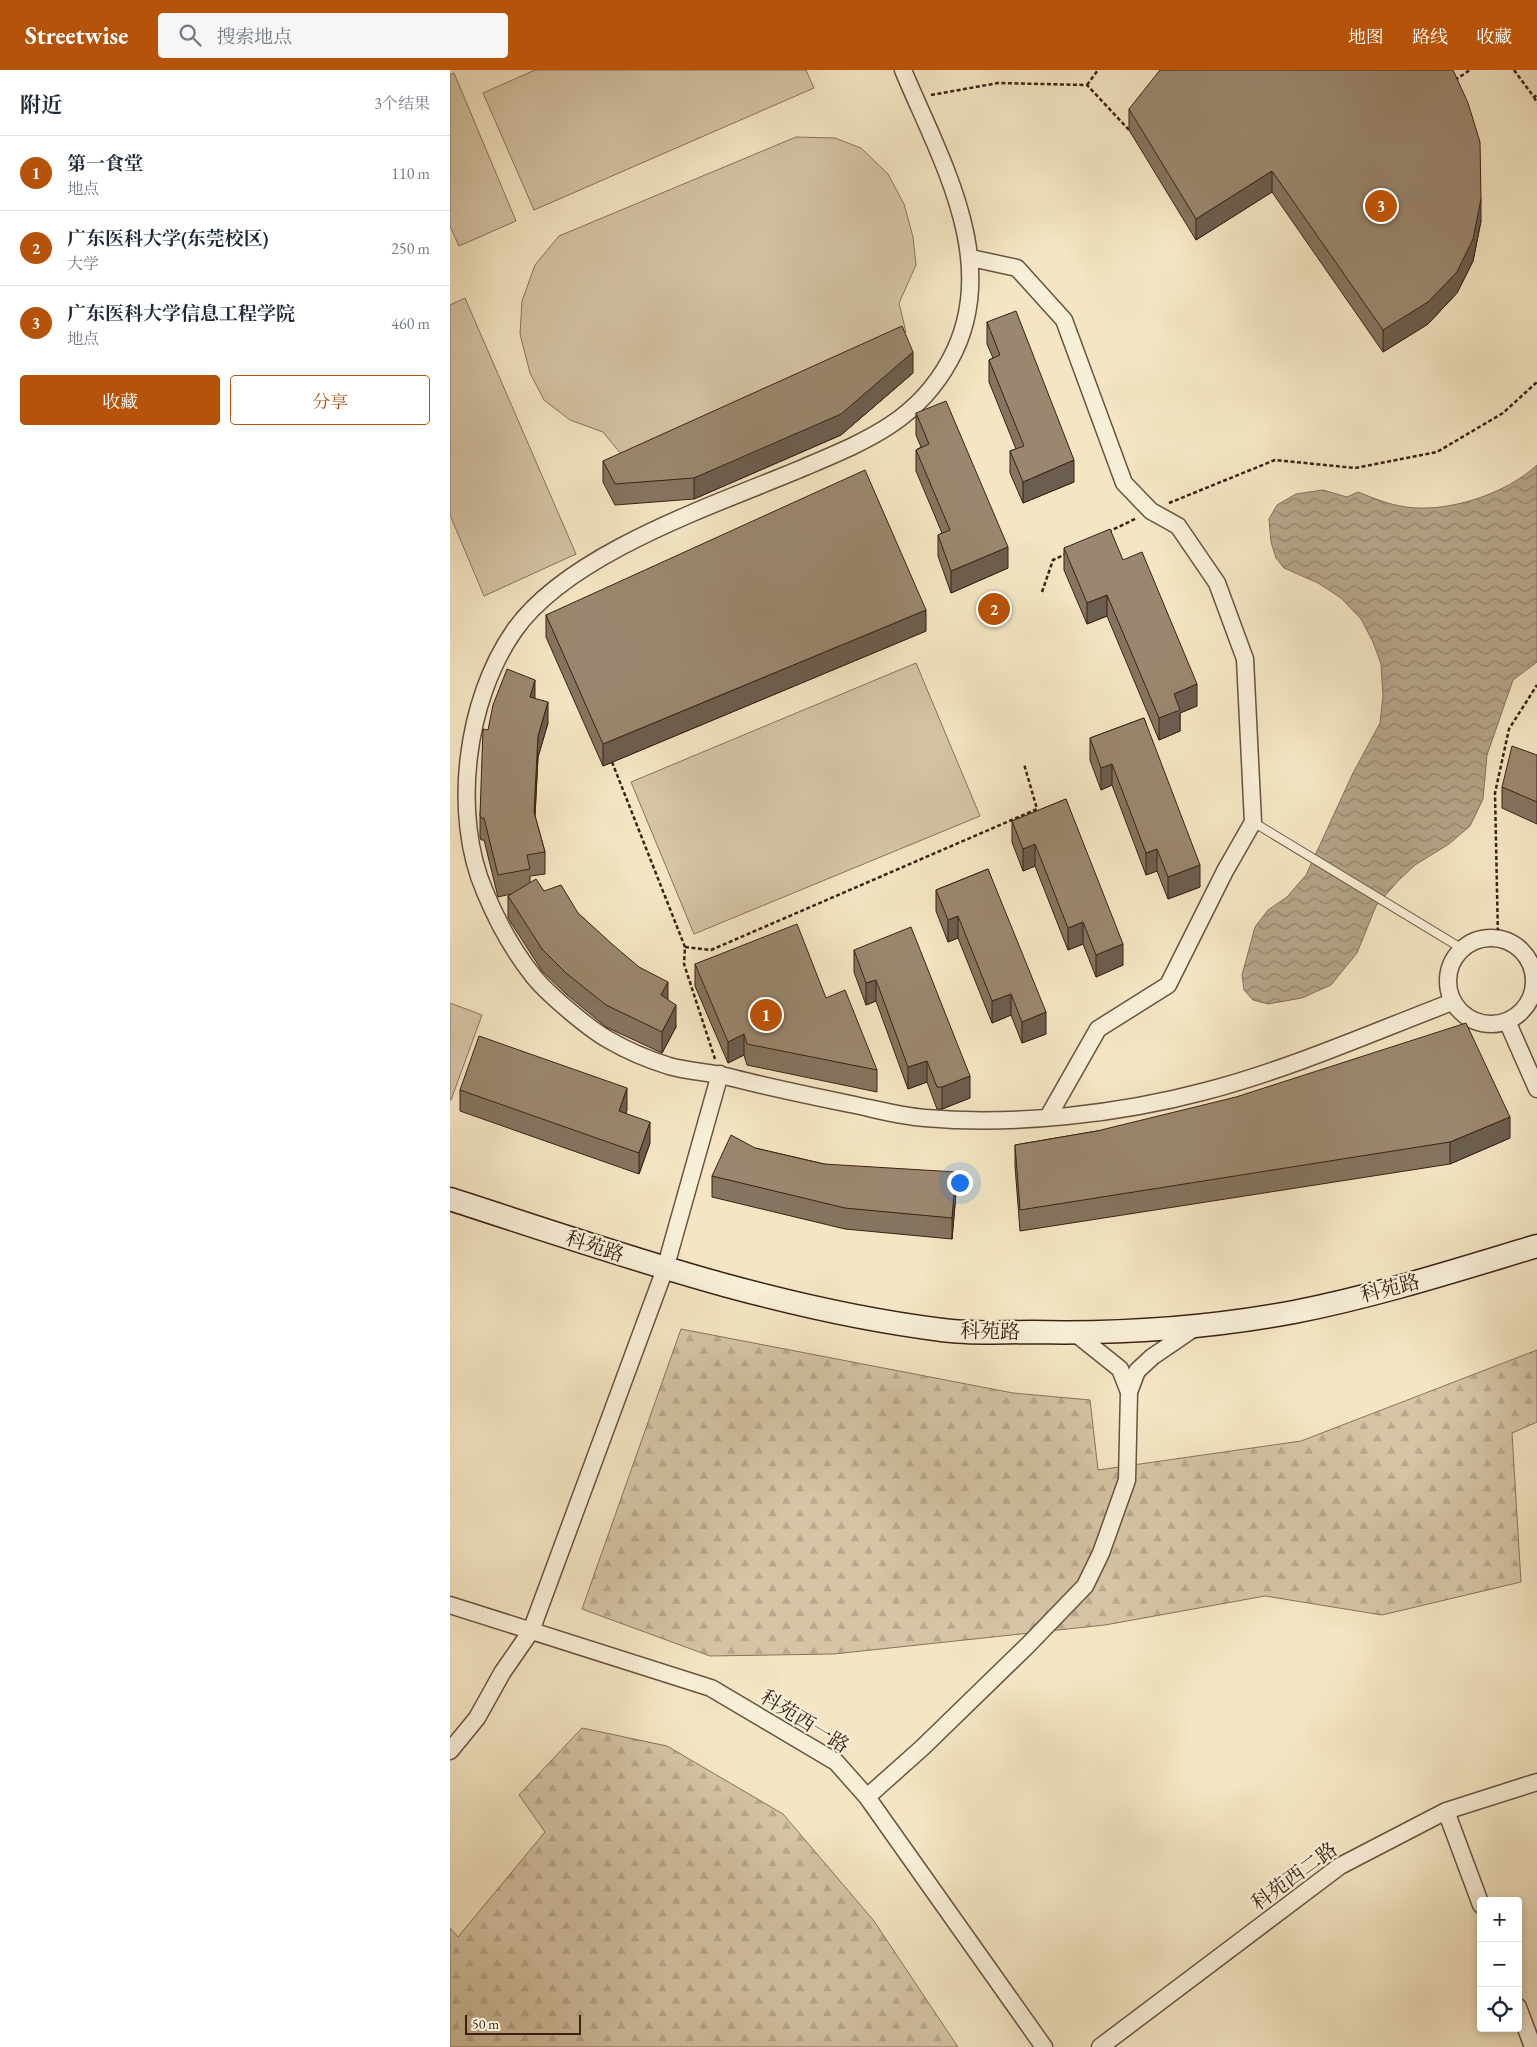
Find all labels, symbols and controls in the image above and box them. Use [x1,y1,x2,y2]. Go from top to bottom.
search box [158,13,508,58]
text: Streetwise [25,20,128,51]
icon: search [176,21,204,49]
text: 搜索地点 [216,24,292,49]
text: 地图 [1348,25,1384,48]
text: 路线 [1412,25,1448,48]
text: 收藏 [1476,25,1512,48]
text: 附近 [20,91,62,118]
text: 3个结果 [374,93,430,114]
text: 第一食堂 [67,151,143,176]
text: 1 [32,163,40,184]
text: 110 m [391,163,430,184]
text: 地点 [67,178,99,199]
pin: 3 [1365,187,1397,225]
text: 广东医科大学(东莞校区) [67,226,269,251]
text: 2 [32,238,40,259]
text: 250 m [391,238,430,259]
text: 大学 [67,253,99,274]
text: 广东医科大学信息工程学院 [67,301,295,326]
text: 3 [32,313,40,334]
text: 460 m [391,313,430,334]
text: 地点 [67,328,99,349]
button: 收藏 [20,375,220,425]
button: 分享 [230,375,430,425]
pin: 2 [978,590,1010,628]
pin: 1 [750,996,782,1034]
your location [947,1170,973,1196]
street label: 科苑路 [562,1224,628,1268]
street label: 科苑路 [1358,1268,1422,1308]
street label: 科苑路 [960,1317,1020,1345]
street label: 科苑西一路 [756,1683,854,1759]
street label: 科苑西二路 [1246,1836,1342,1916]
map controls [1477,1897,1522,2032]
button: + [1477,1897,1522,1942]
button: − [1477,1942,1522,1987]
button: locate [1477,1987,1522,2032]
scale bar [465,2012,581,2035]
text: 50 m [472,2015,499,2033]

